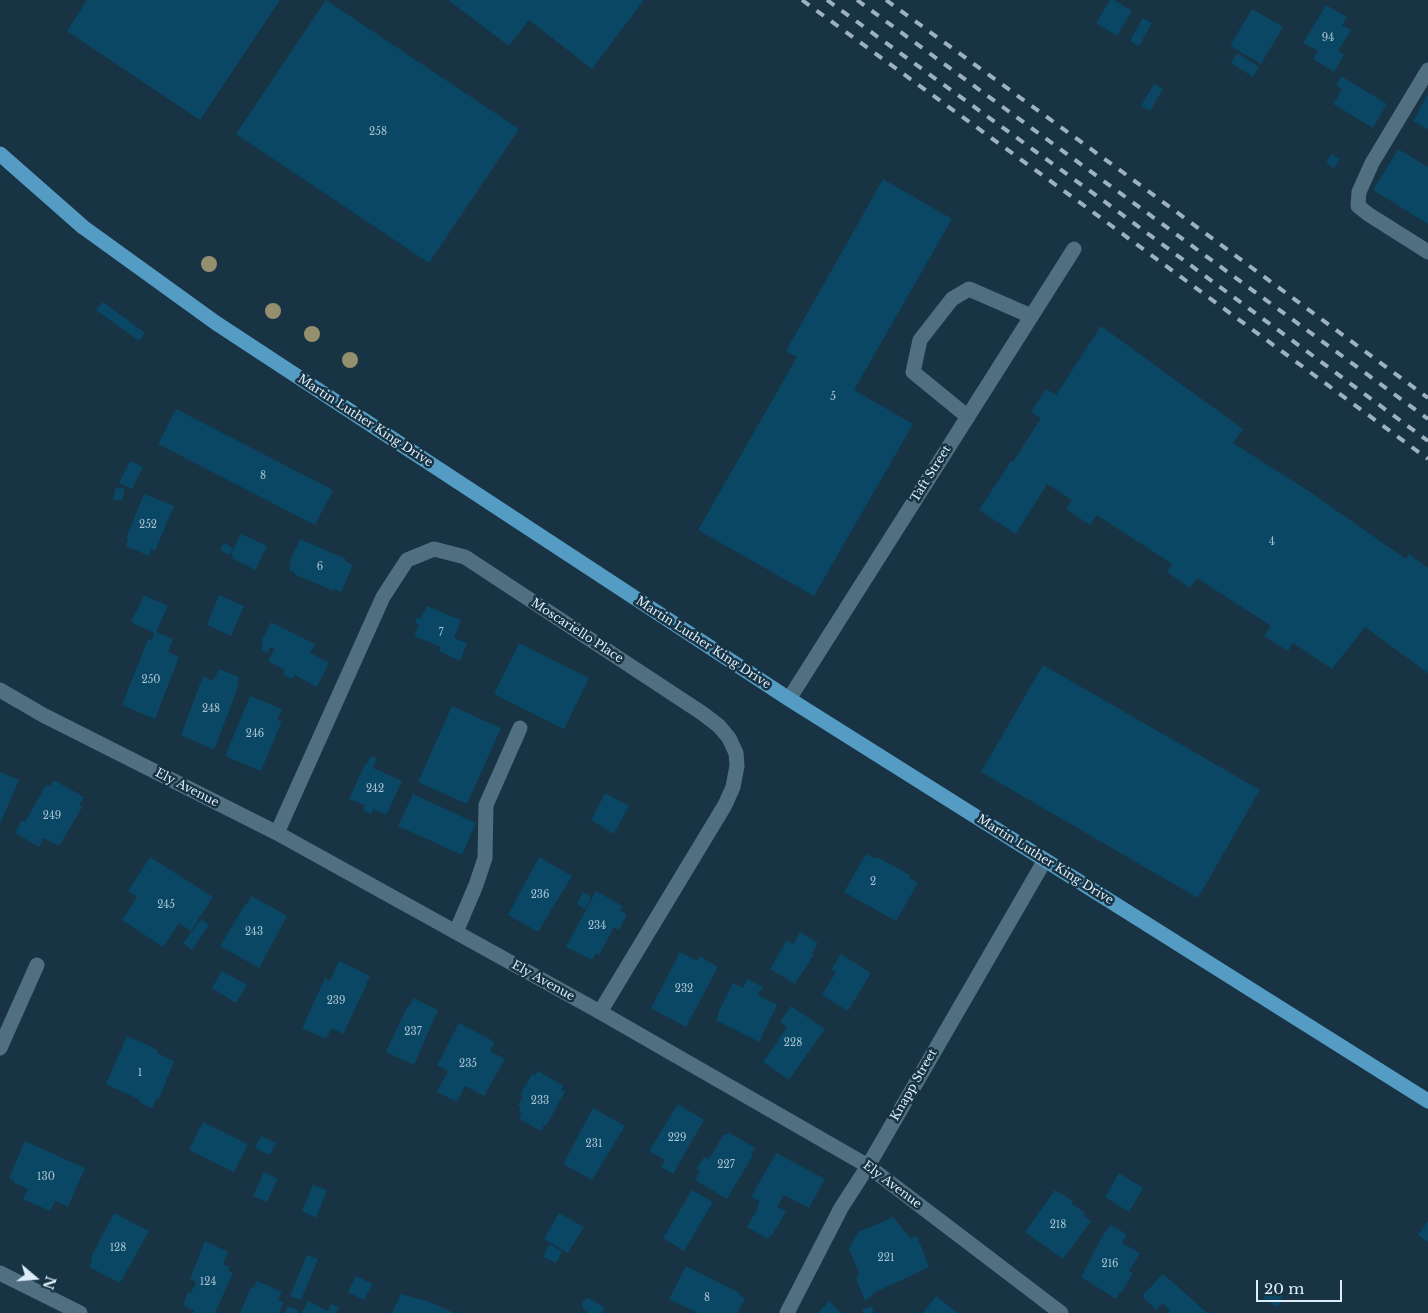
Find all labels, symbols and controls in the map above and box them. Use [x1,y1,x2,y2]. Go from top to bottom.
house number: 94 [1322,32,1334,44]
house number: 258 [369,126,387,138]
street label: Martin Luther King Drive [295,372,435,470]
house number: 5 [830,391,836,403]
street label: Taft Street [908,443,954,505]
house number: 8 [260,470,266,482]
house number: 252 [139,519,157,531]
house number: 4 [1269,536,1275,548]
house number: 6 [317,561,323,573]
street label: Martin Luther King Drive [633,594,773,692]
street label: Moscariello Place [528,596,626,666]
house number: 7 [438,627,444,639]
house number: 250 [142,674,160,686]
house number: 248 [202,703,220,715]
house number: 246 [246,728,264,740]
street label: Ely Avenue [153,766,221,810]
house number: 242 [366,783,384,795]
house number: 249 [43,810,61,822]
street label: Martin Luther King Drive [974,812,1116,908]
house number: 2 [870,876,876,888]
house number: 236 [531,889,549,901]
house number: 245 [157,899,175,911]
house number: 234 [588,920,606,932]
house number: 243 [245,926,263,938]
street label: Ely Avenue [509,958,577,1004]
house number: 232 [675,983,693,995]
house number: 239 [327,995,345,1007]
house number: 237 [404,1026,422,1038]
house number: 228 [784,1037,802,1049]
street label: Knapp Street [888,1047,940,1123]
house number: 235 [459,1058,477,1070]
house number: 1 [138,1067,142,1079]
house number: 233 [531,1095,549,1107]
house number: 229 [668,1132,686,1144]
house number: 231 [586,1138,602,1150]
street label: Ely Avenue [860,1158,924,1212]
house number: 227 [717,1159,735,1171]
house number: 130 [37,1171,55,1183]
house number: 218 [1050,1219,1066,1231]
house number: 128 [110,1242,126,1254]
house number: 221 [878,1252,894,1264]
north arrow [10,1253,60,1303]
house number: 216 [1101,1258,1119,1270]
scale bar [1258,1270,1344,1302]
text: N [39,1274,60,1292]
house number: 124 [200,1276,216,1288]
text: 20 m [1264,1279,1304,1298]
house number: 8 [704,1292,710,1304]

